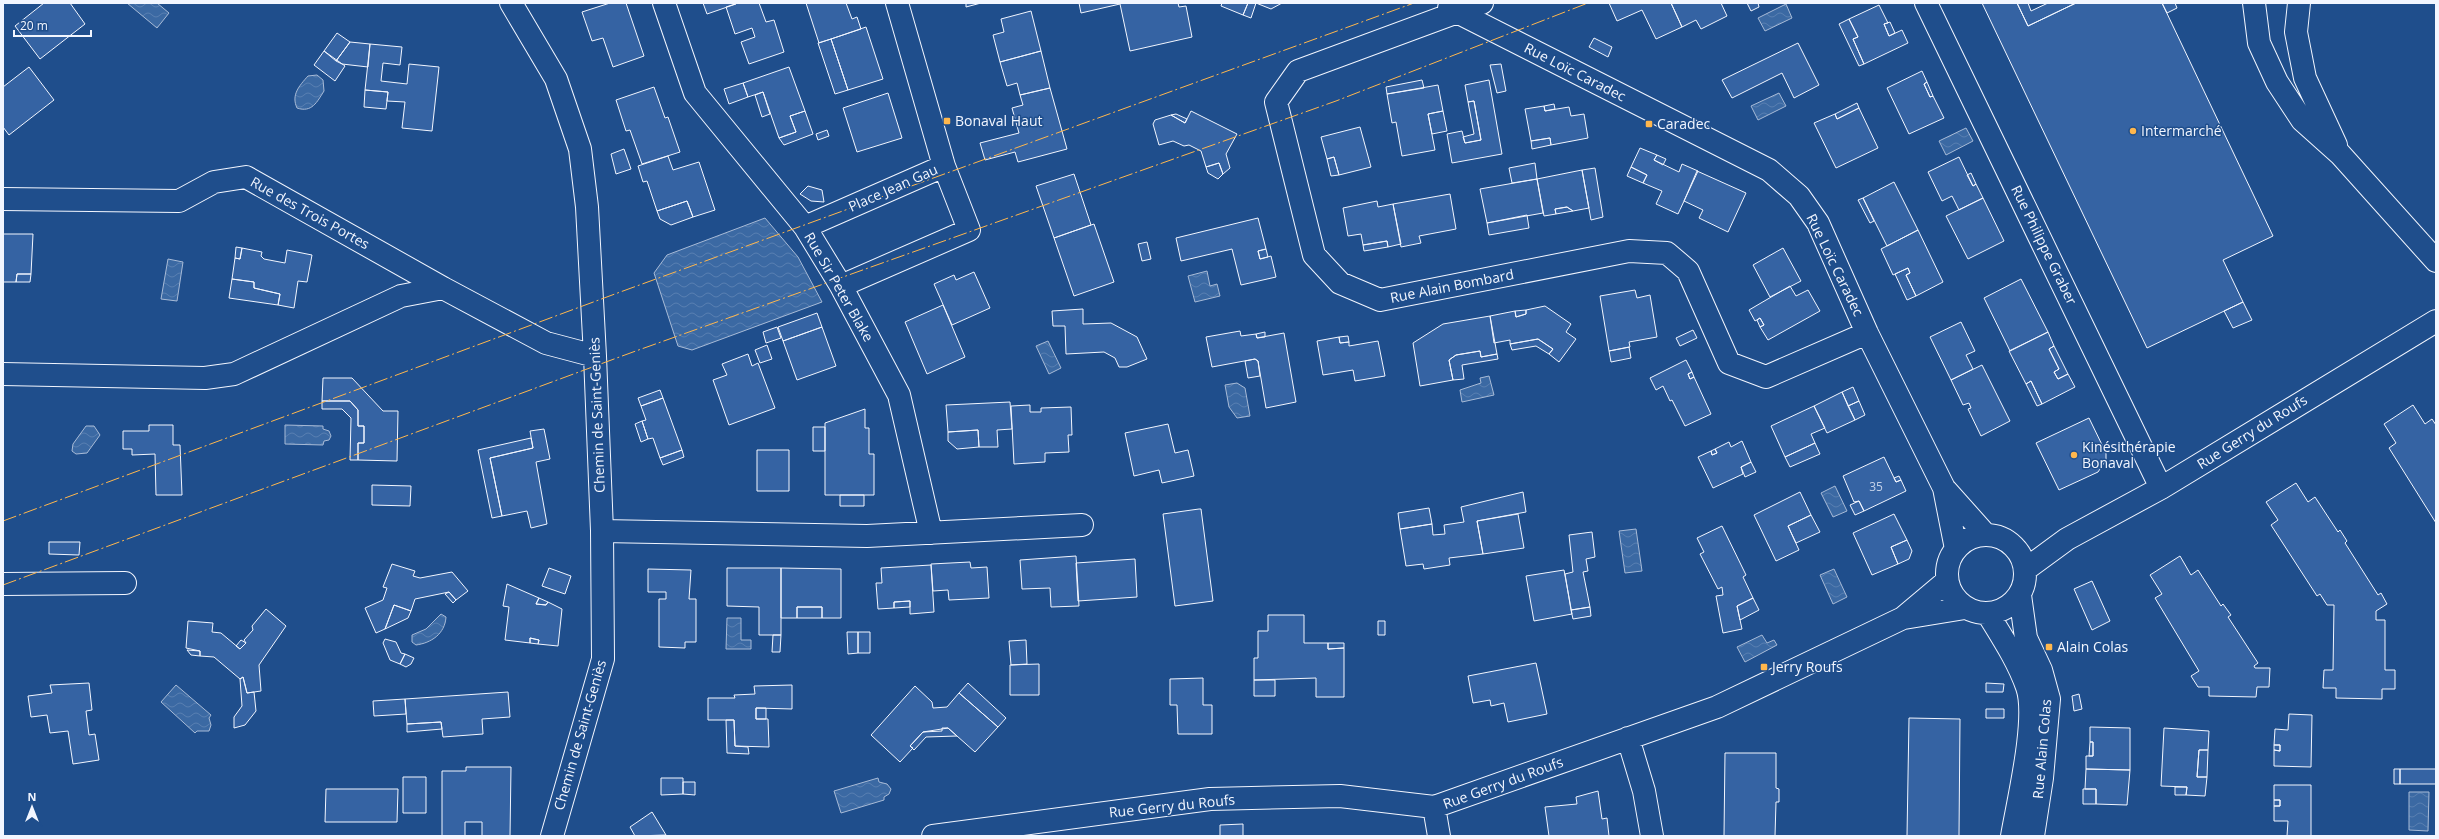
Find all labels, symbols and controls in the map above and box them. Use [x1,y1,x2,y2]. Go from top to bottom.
scale bar [14,12,91,38]
text: 20 m [20,17,48,34]
street label: Rue Loïc Caradec [1521,38,1630,105]
place label: Bonaval Haut [955,111,1042,130]
place label: Caradec [1657,114,1711,133]
marker: Bonaval Haut [942,116,952,126]
marker: Caradec [1644,119,1654,129]
place label: Intermarché [2141,121,2222,140]
marker: Intermarché [2128,126,2138,136]
street label: Place Jean Gau [845,159,941,216]
street label: Rue des Trois Portes [247,172,373,253]
street label: Rue Philippe Graber [2007,182,2082,308]
street label: Rue Loïc Caradec [1802,210,1869,319]
street label: Rue Sir Peter Blake [800,229,879,345]
street label: Rue Alain Bombard [1388,264,1515,307]
street label: Chemin de Saint-Geniès [584,337,609,493]
street label: Rue Gerry du Roufs [2193,390,2311,473]
place label: Kinésithérapie Bonaval [2082,437,2176,472]
marker: Kinésithérapie Bonaval [2069,450,2079,460]
house number: 35 [1869,478,1883,495]
place label: Alain Colas [2057,637,2128,656]
marker: Alain Colas [2044,642,2054,652]
street label: Chemin de Saint-Geniès [549,657,610,812]
place label: Jerry Roufs [1770,657,1843,676]
marker: Jerry Roufs [1759,662,1769,672]
street label: Rue Alain Colas [2028,698,2055,800]
street label: Rue Gerry du Roufs [1440,752,1566,813]
north arrow [12,787,52,827]
text: N [28,789,36,804]
street label: Rue Gerry du Roufs [1108,789,1236,822]

